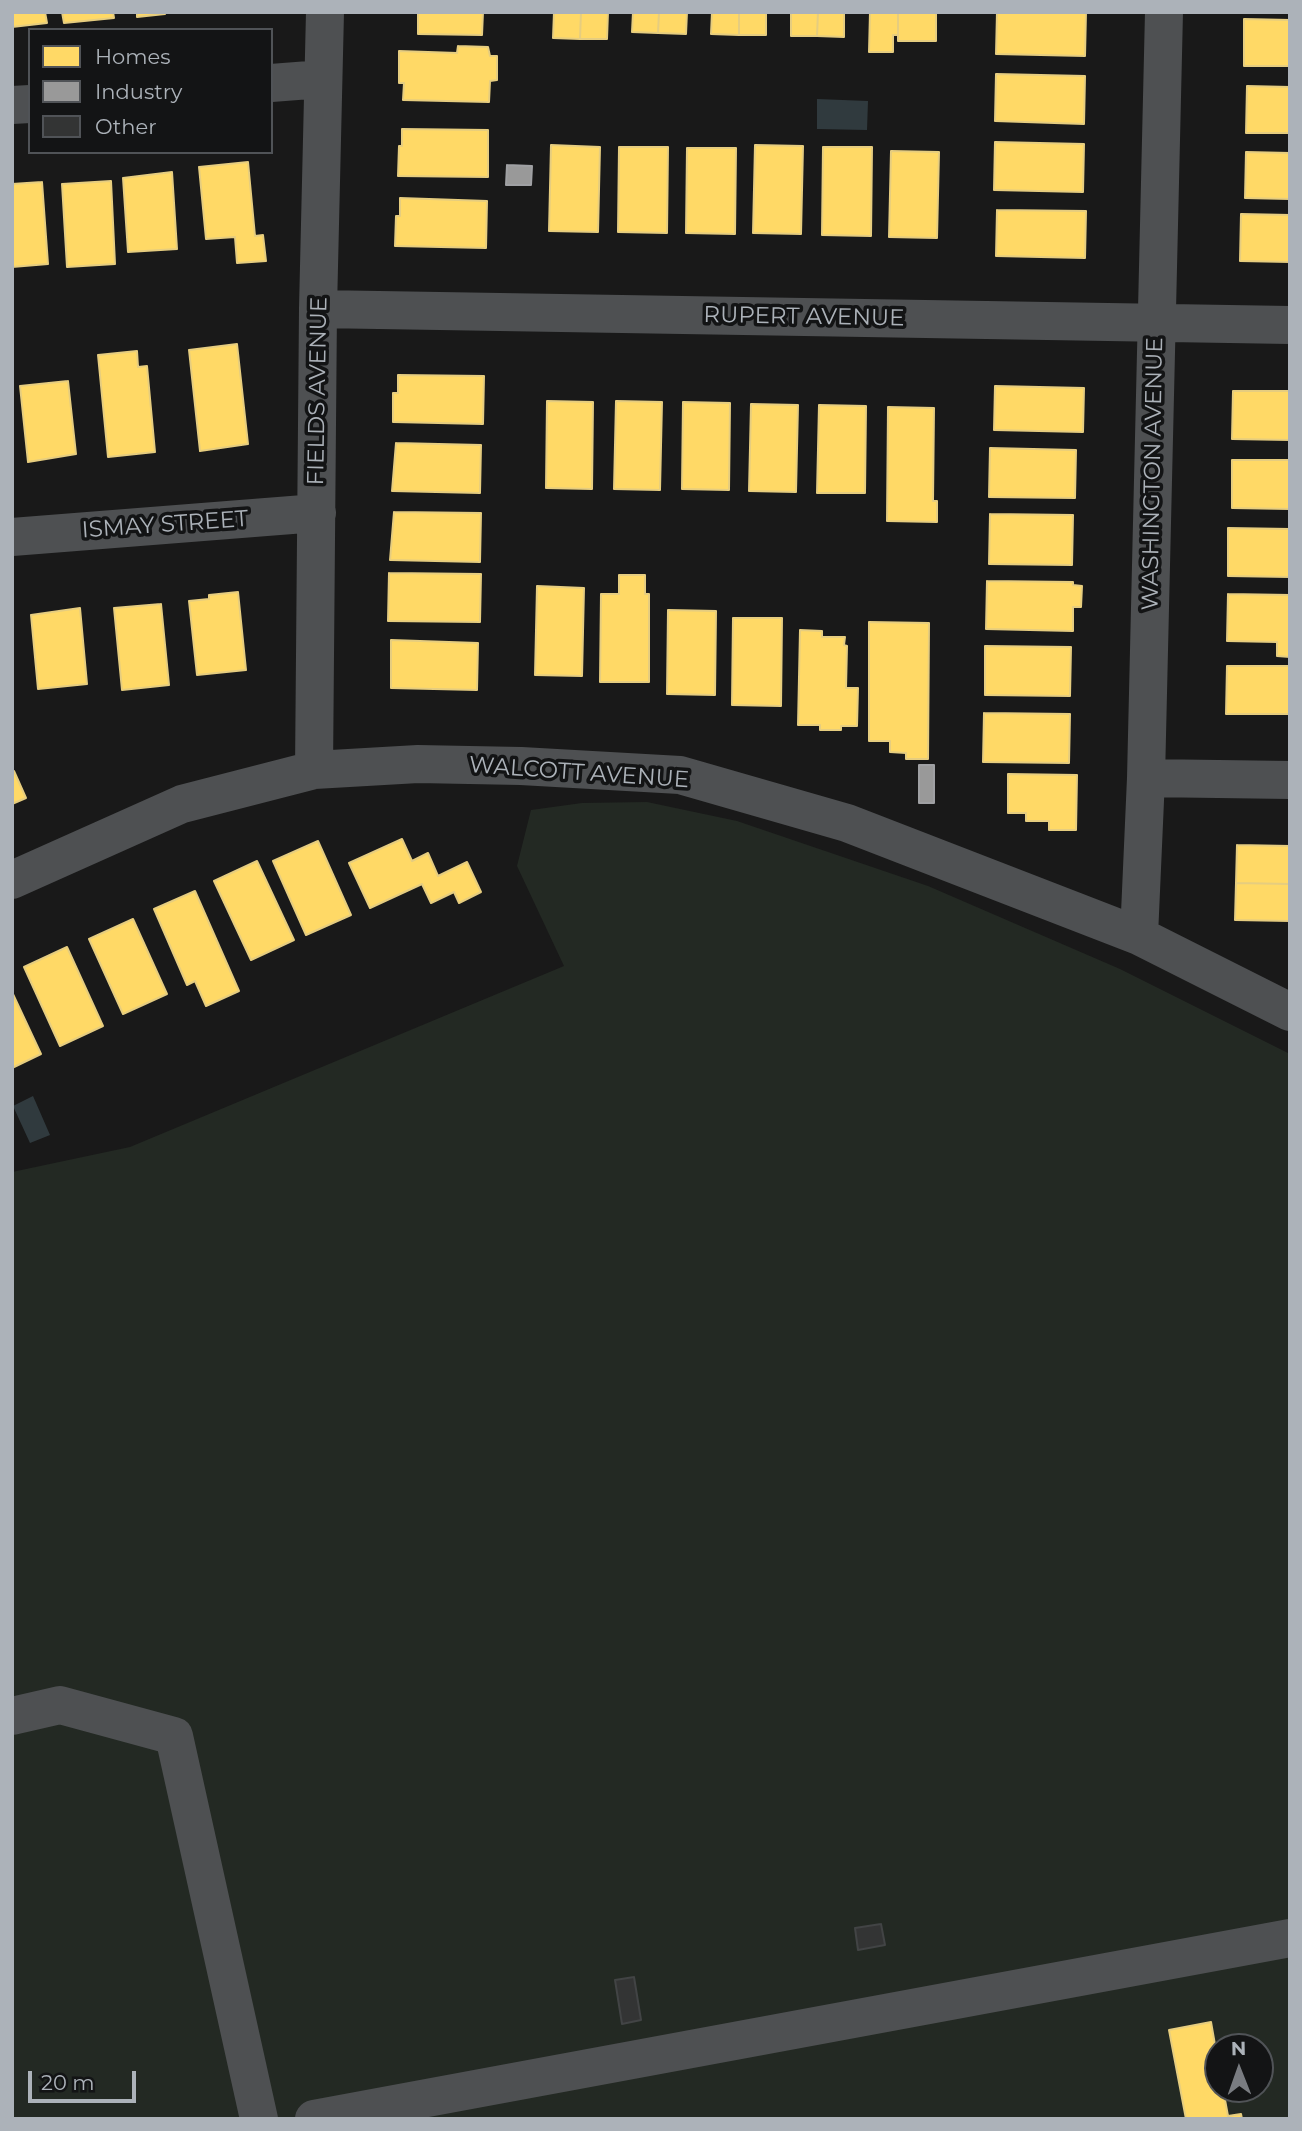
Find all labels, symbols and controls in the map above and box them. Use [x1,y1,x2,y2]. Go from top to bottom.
legend [28,28,273,154]
text: Homes [95,44,170,69]
text: Industry [95,79,182,104]
text: Other [95,114,157,139]
street label: FIELDS AVENUE [303,296,333,486]
street label: RUPERT AVENUE [703,301,905,333]
street label: WASHINGTON AVENUE [1137,337,1169,611]
street label: ISMAY STREET [81,505,249,545]
street label: WALCOTT AVENUE [468,752,690,794]
north arrow [1204,2033,1274,2103]
text: N [1231,2037,1247,2060]
scale bar [32,2058,140,2102]
text: 20 m [41,2070,95,2095]

